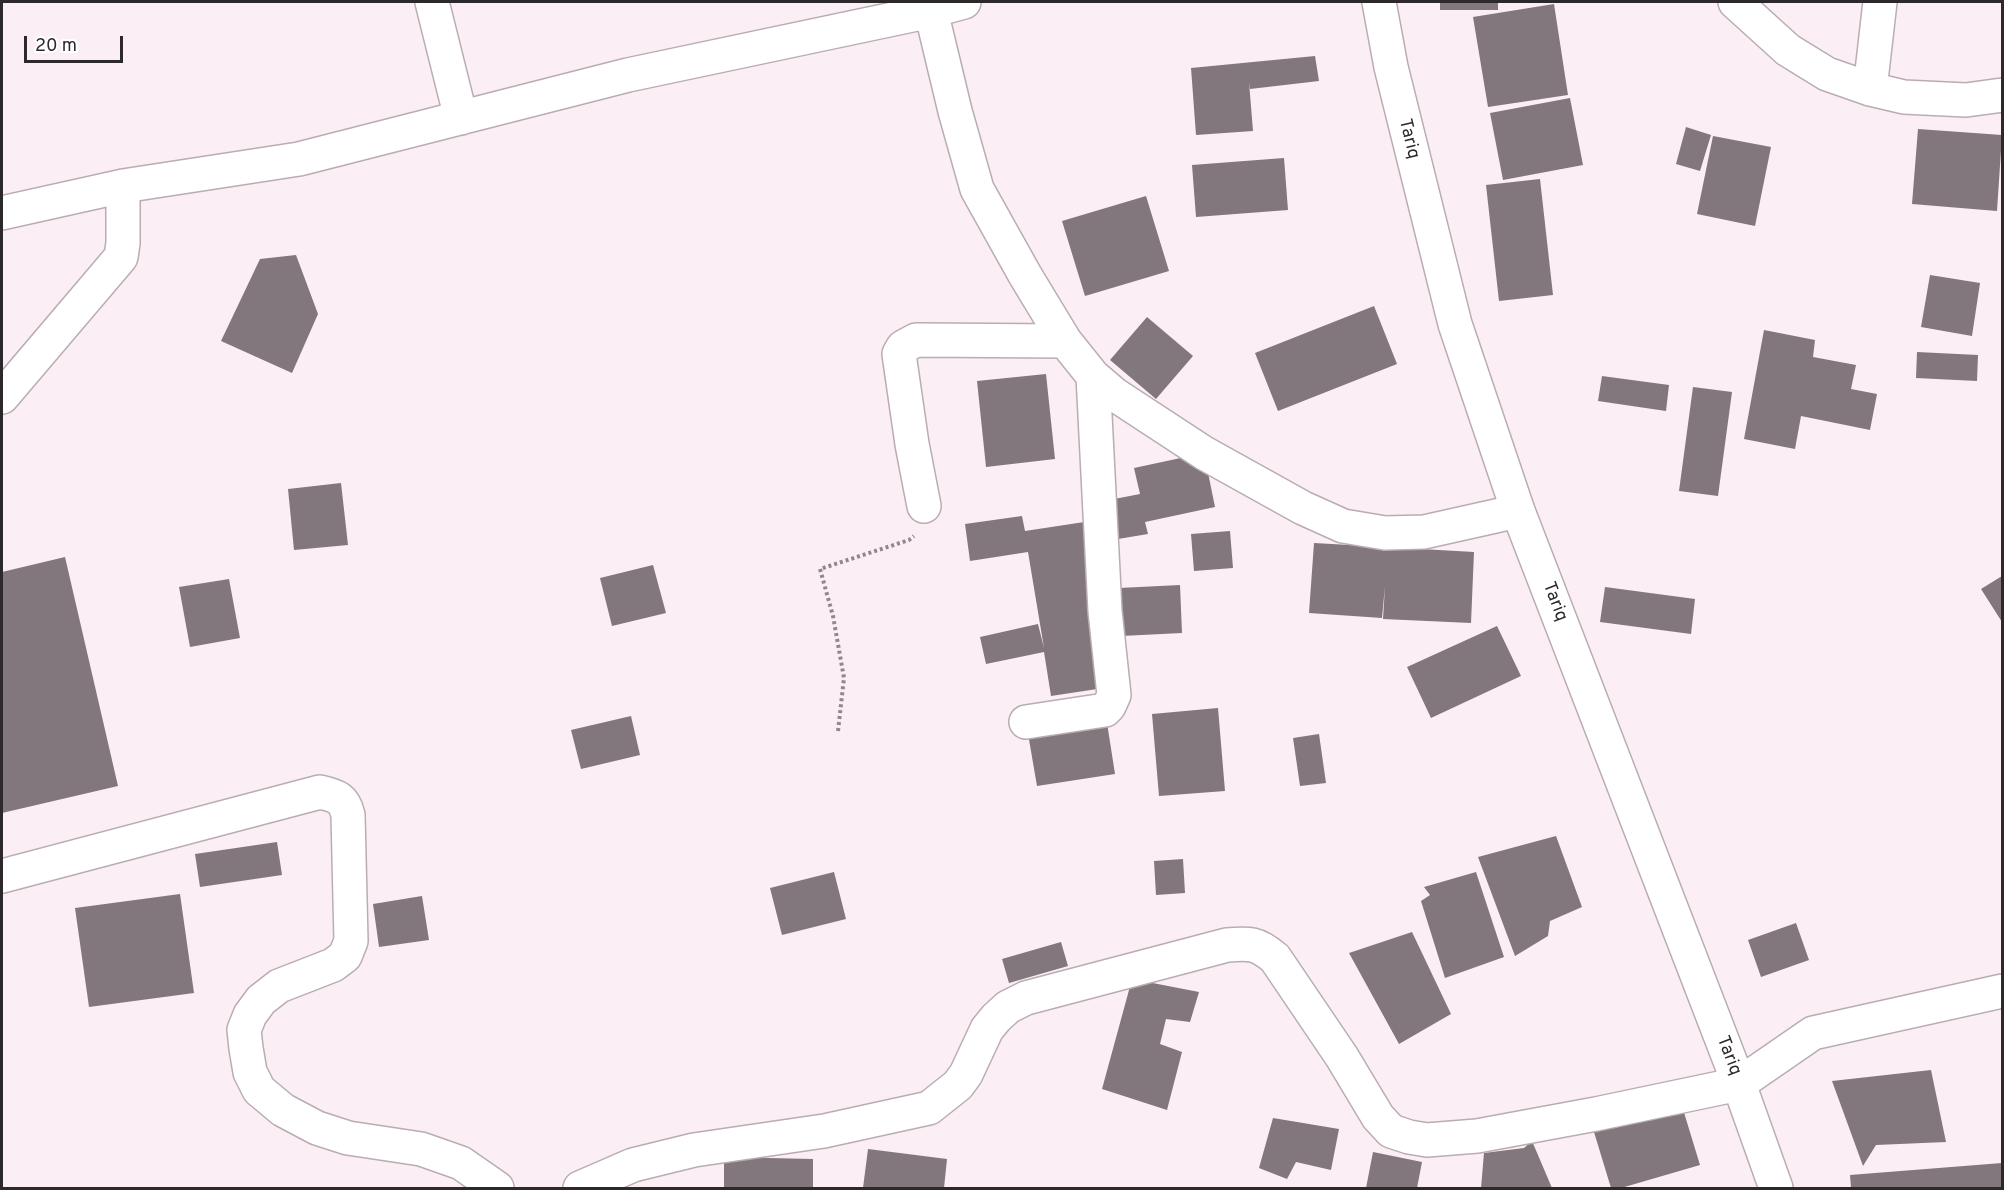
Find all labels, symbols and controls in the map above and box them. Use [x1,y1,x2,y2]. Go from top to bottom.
scale bar [27,24,126,62]
text: 20 m [35,35,77,58]
street label: Tariq [1393,117,1423,161]
street label: Tariq [1537,579,1571,625]
street label: Tariq [1711,1033,1745,1079]

